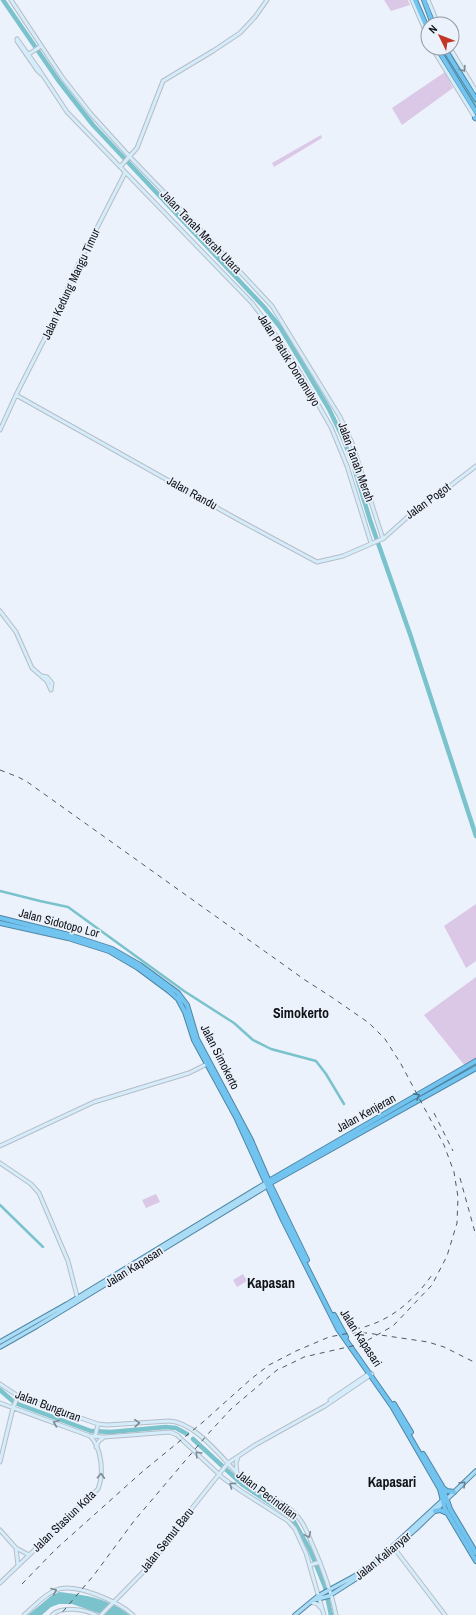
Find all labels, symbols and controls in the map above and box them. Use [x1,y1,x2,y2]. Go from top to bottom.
north arrow [420,16,460,56]
text: N [425,22,440,36]
one-way arrow [458,65,465,72]
street label: Jalan Tanah Merah Utara [157,187,246,278]
street label: Jalan Kedung Mangu Timur [38,225,104,342]
street label: Jalan Platuk Donomulyo [254,311,324,409]
street label: Jalan Tanah Merah [334,420,378,504]
street label: Jalan Randu [164,473,220,513]
street label: Jalan Pogot [402,479,454,523]
street label: Jalan Sidotopo Lor [17,905,102,942]
district label: Simokerto [273,1004,329,1022]
street label: Jalan Simokerto [197,1022,243,1092]
street label: Jalan Kenjeran [333,1090,399,1136]
one-way arrow [413,1094,420,1101]
street label: Jalan Kapasan [102,1243,166,1291]
district label: Kapasan [247,1274,295,1292]
street label: Jalan Kapasari [336,1306,386,1370]
street label: Jalan Bunguran [13,1386,83,1426]
one-way arrow [134,1418,140,1427]
one-way arrow [53,1420,60,1428]
one-way arrow [195,1451,203,1459]
street label: Jalan Pecindilan [233,1467,301,1523]
one-way arrow [96,1473,105,1479]
district label: Kapasari [368,1473,416,1491]
one-way arrow [458,1481,466,1489]
one-way arrow [229,1482,236,1490]
street label: Jalan Stasiun Kota [29,1486,100,1555]
street label: Jalan Semut Baru [137,1504,197,1576]
street label: Jalan Kalianyar [352,1528,415,1584]
one-way arrow [303,1530,311,1538]
one-way arrow [51,1588,58,1596]

